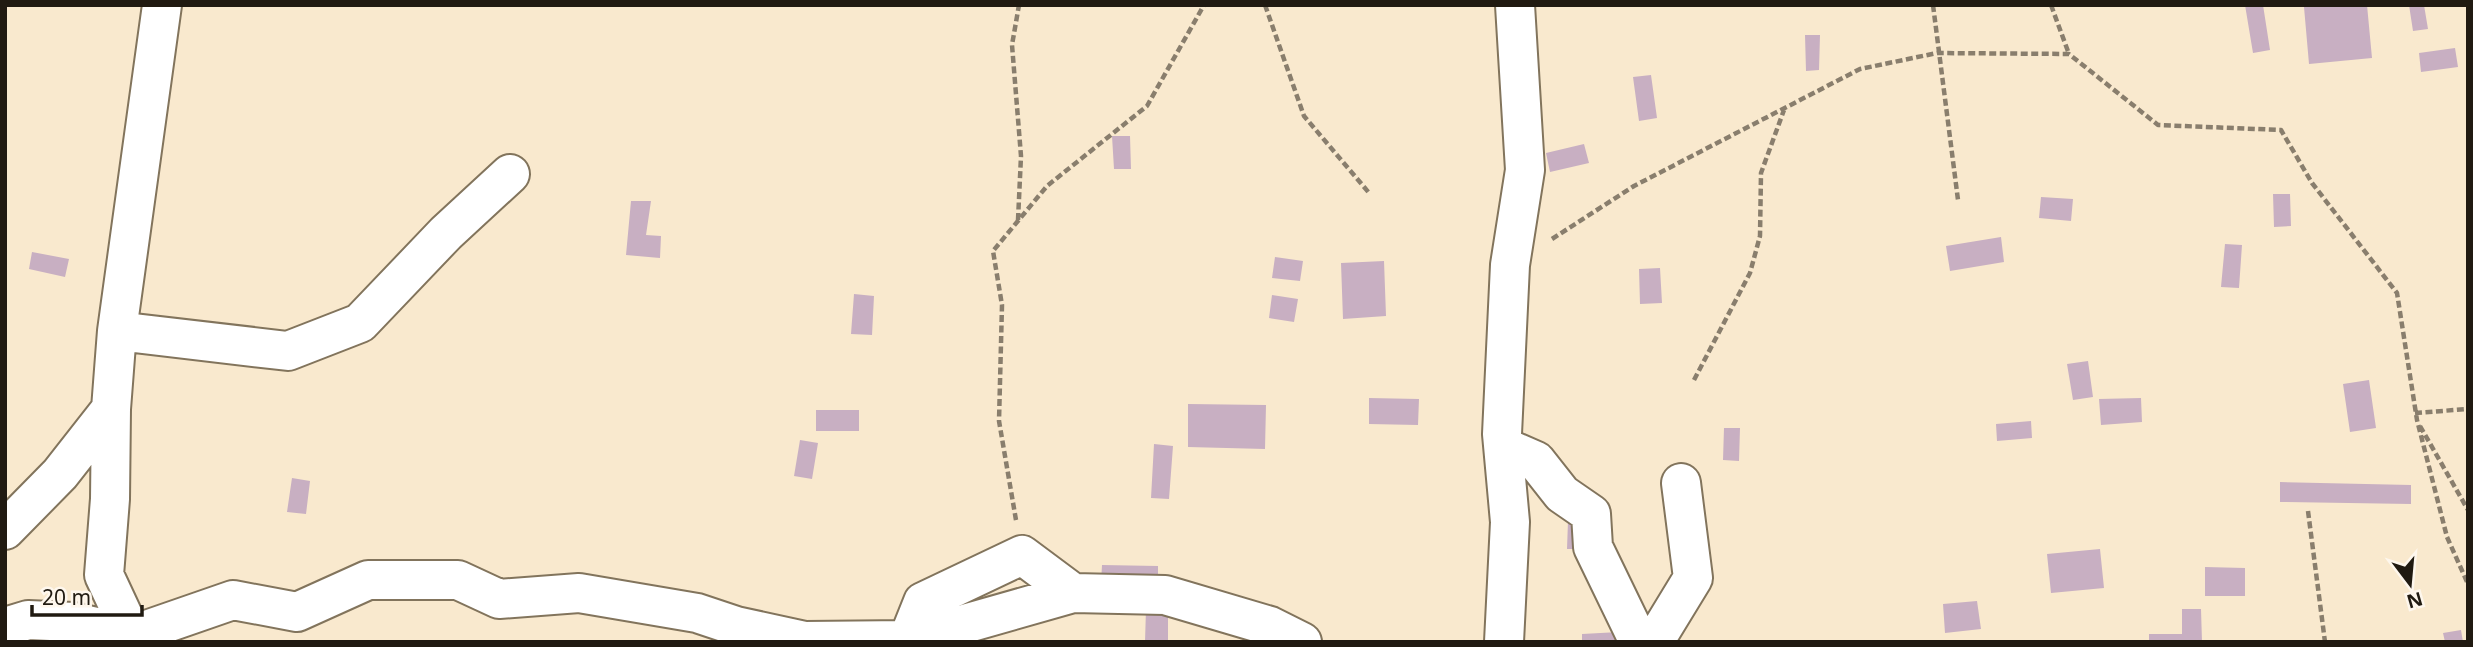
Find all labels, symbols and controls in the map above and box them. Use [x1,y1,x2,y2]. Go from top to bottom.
north arrow [2375,549,2445,619]
scale bar [32,574,142,618]
text: 20 m [42,583,91,611]
text: N [2404,586,2426,615]

